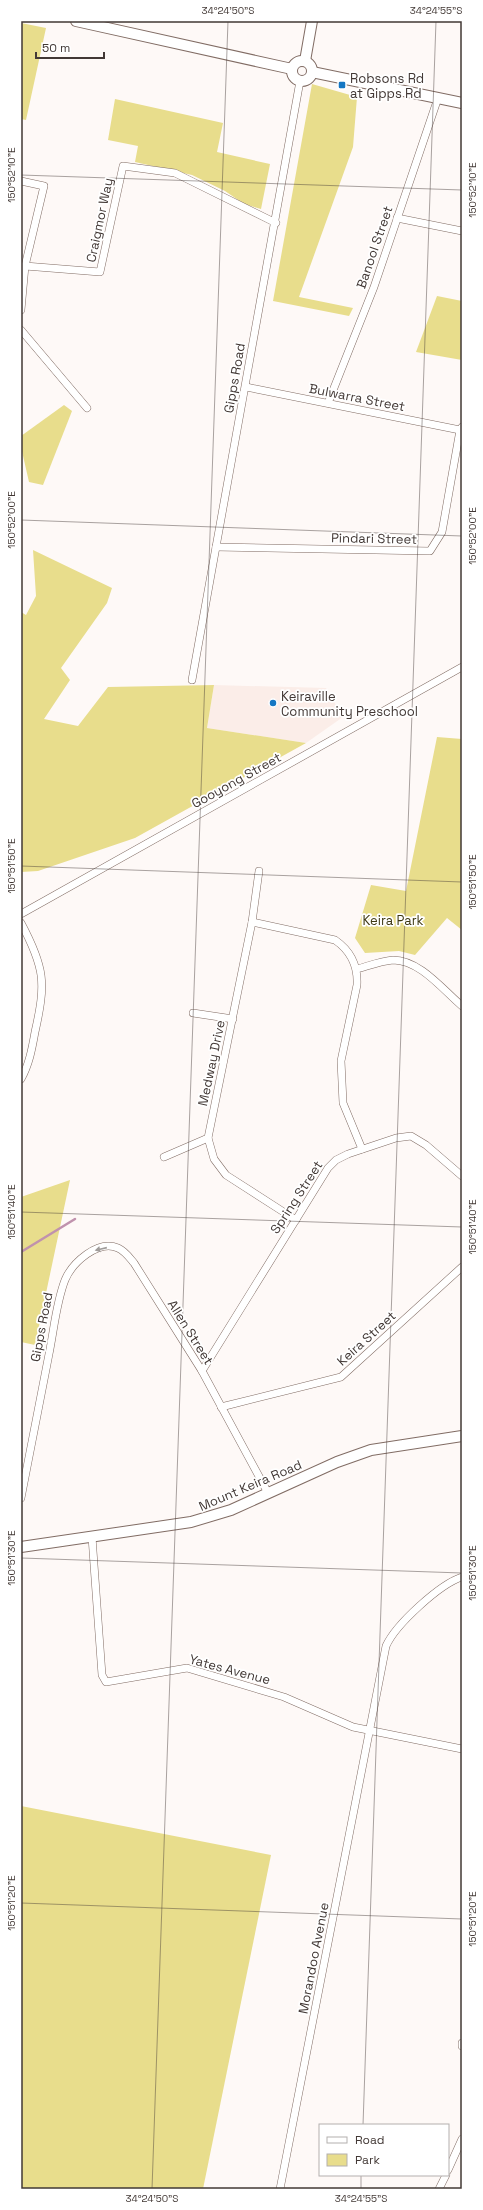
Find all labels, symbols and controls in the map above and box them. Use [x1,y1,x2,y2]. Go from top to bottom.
text: 34°24'50"S [201,4,255,17]
text: 34°24'55"S [410,4,462,17]
scale bar [36,34,104,60]
text: 50 m [42,40,70,56]
place label: Robsons Rd at Gipps Rd [350,70,424,102]
marker: Robsons Rd at Gipps Rd [337,80,347,90]
text: 150°52'10"E [5,147,18,203]
text: 150°52'10"E [466,162,479,218]
street label: Craigmor Way [82,176,117,264]
street label: Banool Street [352,204,397,291]
street label: Gipps Road [220,342,249,414]
street label: Bulwarra Street [307,380,406,415]
text: 150°52'00"E [5,491,18,549]
text: 150°52'00"E [466,507,479,565]
street label: Pindari Street [331,529,417,548]
place label: Keiraville Community Preschool [281,688,418,720]
marker: Keiraville Community Preschool [268,698,278,708]
street label: Gooyong Street [188,749,284,812]
text: 150°51'50"E [5,838,18,894]
text: 150°51'50"E [466,854,479,910]
park label: Keira Park [362,912,424,929]
street label: Medway Drive [194,1019,229,1108]
street label: Spring Street [266,1157,326,1237]
text: 150°51'40"E [5,1184,18,1240]
text: 150°51'40"E [466,1199,479,1255]
one-way arrow [95,1246,107,1252]
street label: Gipps Road [26,1291,57,1363]
street label: Allen Street [164,1297,217,1368]
street label: Keira Street [333,1307,399,1369]
street label: Mount Keira Road [196,1456,304,1515]
text: 150°51'30"E [5,1530,18,1586]
text: 150°51'30"E [466,1545,479,1601]
street label: Yates Avenue [187,1650,272,1688]
text: 150°51'20"E [5,1875,18,1931]
text: 150°51'20"E [466,1891,479,1947]
street label: Morandoo Avenue [294,1901,333,2015]
legend [319,2124,449,2176]
text: Road [355,2132,384,2148]
text: Park [355,2152,380,2168]
text: 34°24'50"S [125,2192,179,2205]
text: 34°24'55"S [335,2192,387,2205]

